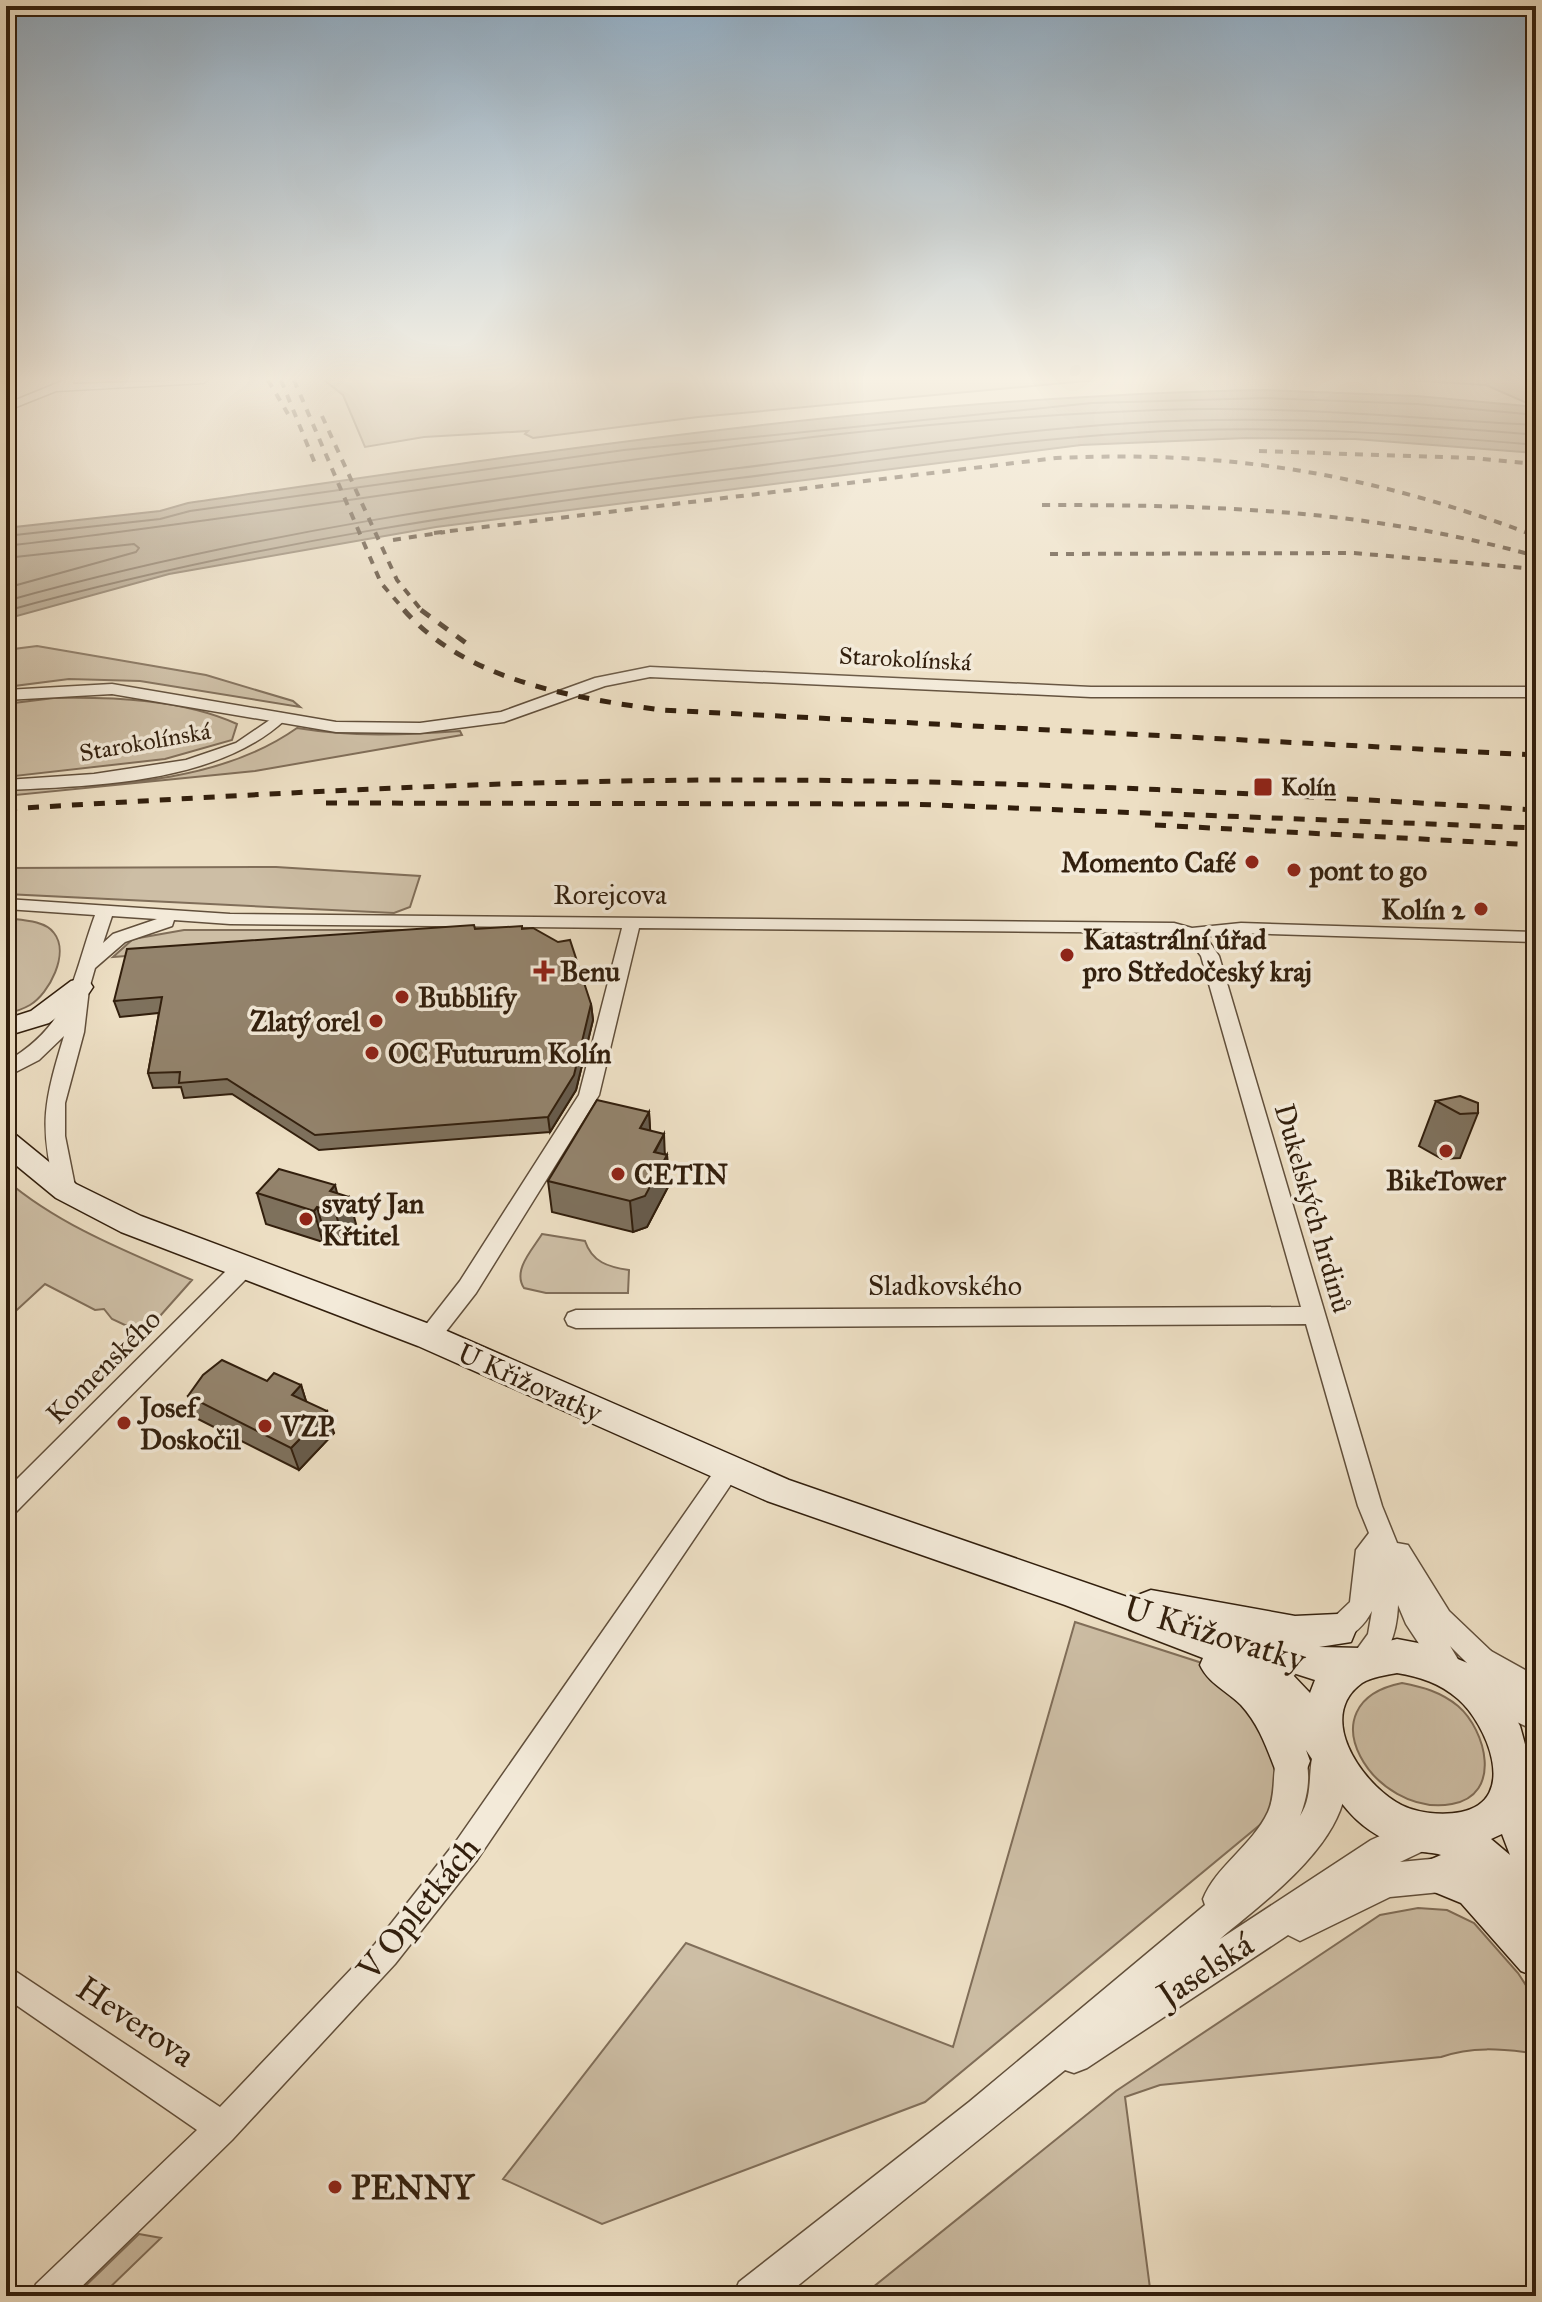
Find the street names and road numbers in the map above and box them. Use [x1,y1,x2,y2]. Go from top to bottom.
street label: Starokolínská [838,641,973,677]
street label: Starokolínská [77,716,214,768]
street label: Rorejcova [553,877,667,912]
street label: Dukelských hrdinů [1267,1099,1360,1317]
street label: Sladkovského [868,1268,1022,1303]
street label: Komenského [39,1302,168,1431]
street label: U Křižovatky [452,1335,608,1430]
street label: U Křižovatky [1119,1586,1312,1681]
street label: V Opletkách [348,1828,489,1989]
street label: Jaselská [1147,1923,1262,2018]
street label: Heverova [69,1967,203,2076]

